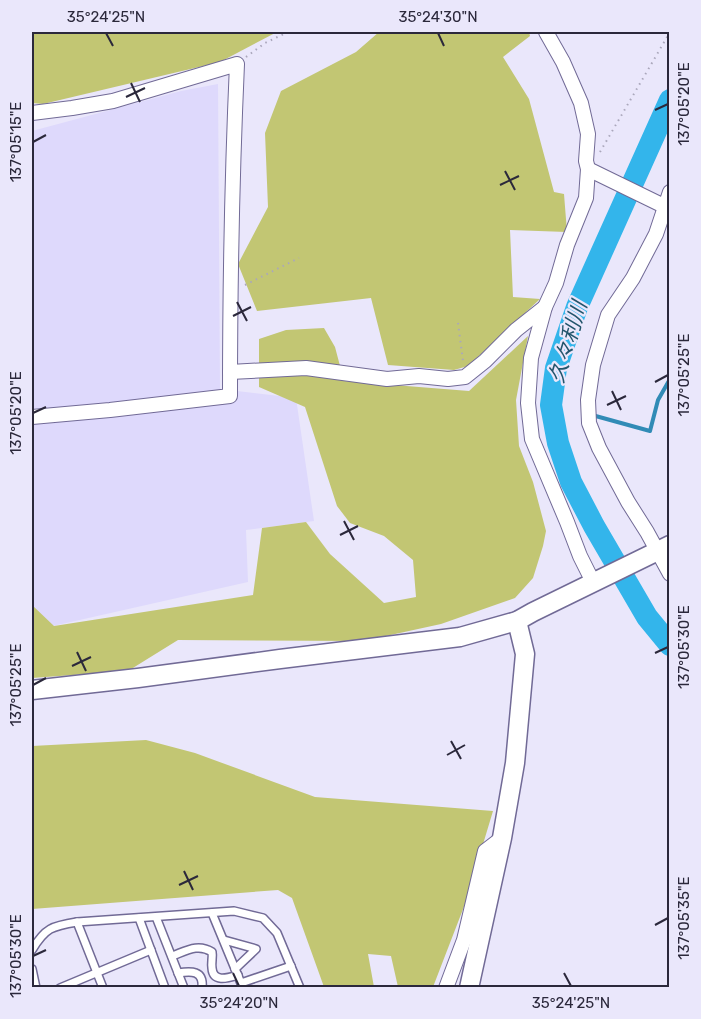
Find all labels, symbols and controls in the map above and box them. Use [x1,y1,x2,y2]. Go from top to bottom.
text: 35°24'25"N [67,8,145,26]
text: 35°24'30"N [398,8,478,26]
text: 137°05'20"E [675,62,693,146]
text: 137°05'15"E [7,102,25,182]
water label: 久々利川 [543,296,592,386]
text: 137°05'25"E [675,333,693,417]
text: 137°05'20"E [7,371,25,455]
text: 137°05'30"E [675,605,693,689]
text: 137°05'25"E [7,643,25,727]
text: 137°05'35"E [675,876,693,960]
text: 137°05'30"E [7,914,25,998]
text: 35°24'20"N [199,994,279,1012]
text: 35°24'25"N [532,994,610,1012]

